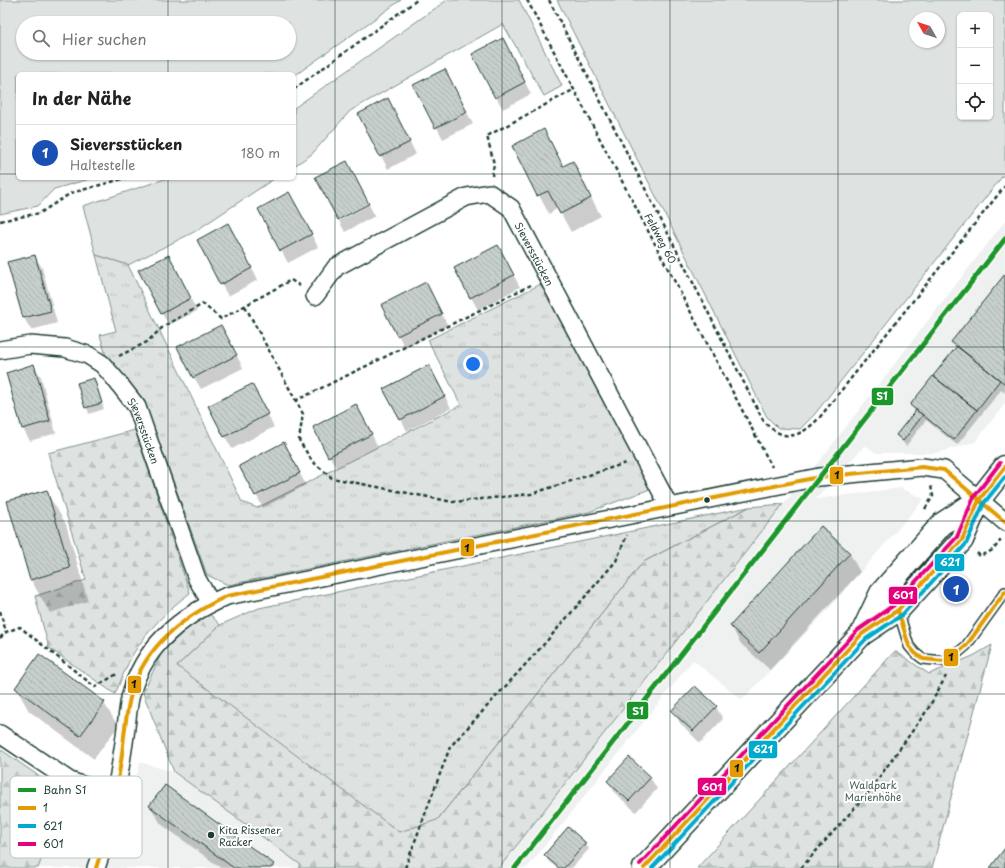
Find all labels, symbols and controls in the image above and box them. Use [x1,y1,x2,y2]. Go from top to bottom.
north arrow [909,12,945,48]
map controls [957,12,993,120]
button: + [957,12,993,48]
search box [16,16,296,60]
icon: search [30,27,52,49]
text: Hier suchen [62,27,147,50]
button: − [957,48,993,84]
button: locate [957,84,993,120]
text: In der Nähe [32,85,131,111]
text: Sieversstücken [70,132,182,155]
text: 1 [42,143,48,162]
text: 180 m [241,143,280,162]
text: Haltestelle [70,155,135,174]
street label: Feldweg 60 [641,210,681,266]
street label: Sieversstücken [512,219,558,288]
your location [463,354,483,374]
line badge: S1 [871,387,894,406]
text: S1 [876,387,888,404]
street label: Sieversstücken [124,394,164,466]
line badge: 1 [829,466,844,485]
text: 1 [834,466,840,483]
unlabelled marker [702,495,712,505]
line badge: 1 [460,538,475,557]
text: 1 [464,539,470,556]
line badge: 621 [934,553,965,572]
text: 621 [940,553,960,570]
pin: 1 [943,574,969,604]
line badge: 601 [888,586,918,605]
text: 601 [892,586,914,603]
line badge: 1 [943,648,959,667]
text: 1 [948,648,954,665]
line badge: 1 [127,675,142,694]
text: 1 [131,675,137,692]
line badge: S1 [626,701,649,720]
text: S1 [632,702,644,719]
line badge: 621 [748,740,778,759]
text: 621 [753,740,773,757]
line badge: 1 [729,759,744,778]
text: 1 [734,759,740,776]
legend [10,776,142,858]
line badge: 601 [697,777,727,796]
park label: Waldpark Marienhöhe [845,777,901,804]
text: 601 [701,778,723,795]
text: Bahn S1 [43,781,86,798]
text: 1 [43,799,48,816]
text: 621 [43,817,62,834]
place label: Kita Rissener Racker [219,822,281,849]
marker: Kita Rissener Racker [206,830,216,840]
text: 601 [43,835,64,852]

